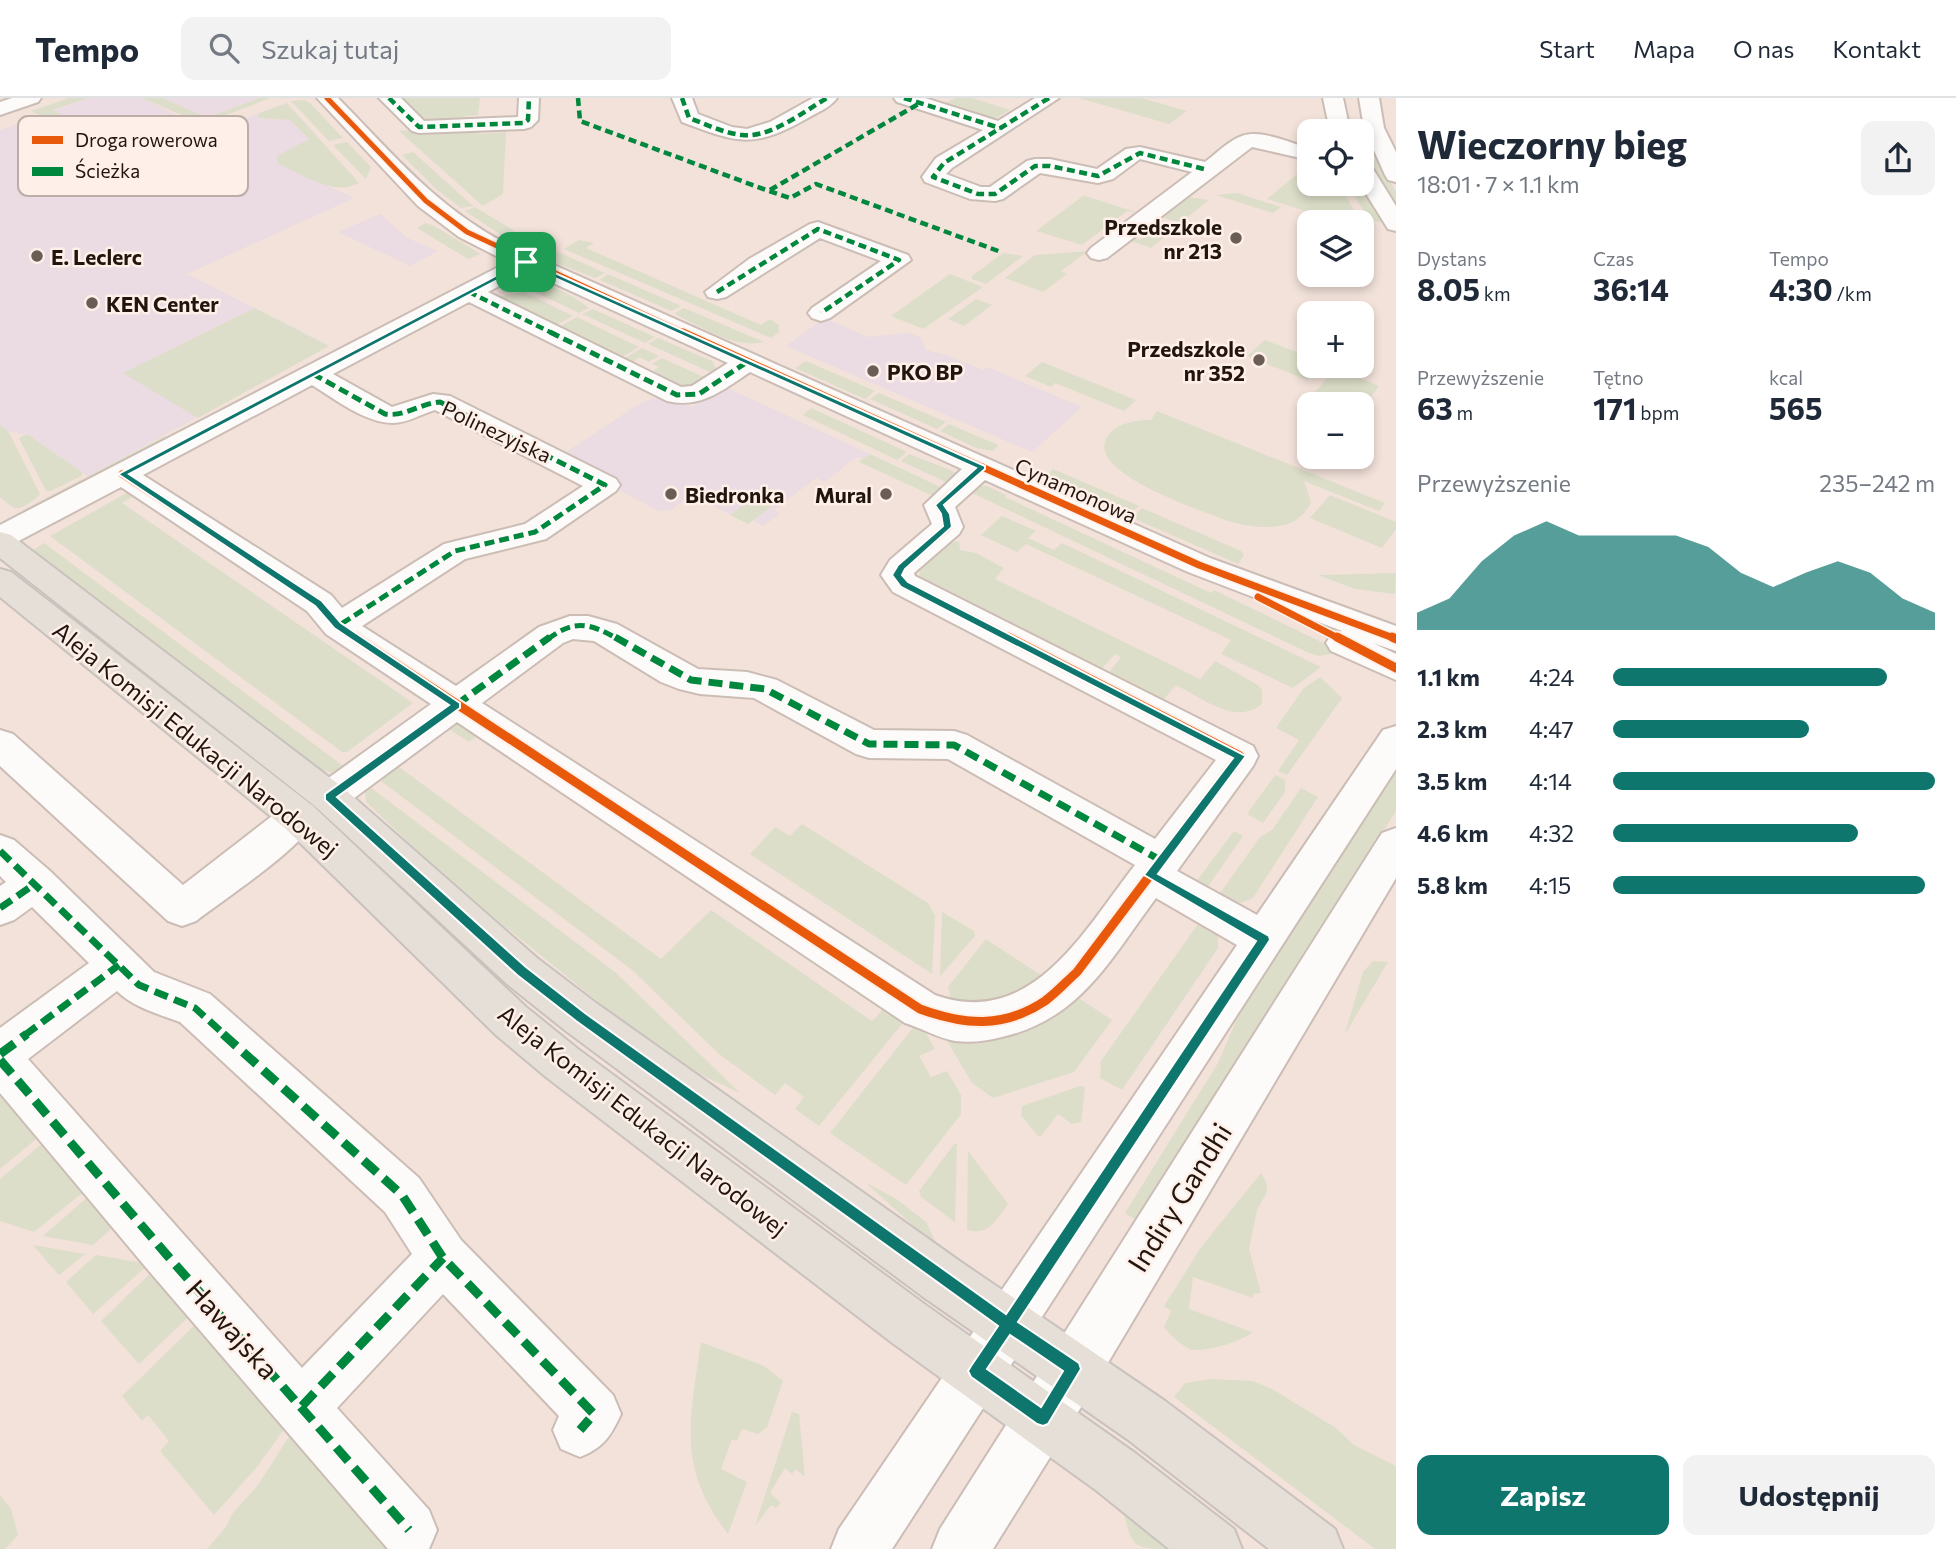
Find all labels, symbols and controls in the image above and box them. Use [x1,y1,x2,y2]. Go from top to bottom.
search box [181,17,671,80]
text: Tempo [35,28,139,69]
icon: search [205,29,243,67]
text: Szukaj tutaj [261,33,399,64]
text: Start [1539,34,1595,63]
text: Mapa [1633,34,1695,63]
text: O nas [1733,34,1794,63]
text: Kontakt [1832,34,1921,63]
legend [18,116,248,196]
map controls [1297,119,1374,469]
button: locate [1297,119,1374,196]
text: Wieczorny bieg [1417,120,1687,167]
button: share [1861,121,1935,195]
text: Droga rowerowa [75,128,218,151]
text: Ścieżka [75,158,140,182]
text: 18:01 · 7 × 1.1 km [1417,170,1580,198]
button: layers [1297,210,1374,287]
place label: Przedszkole nr 213 [1104,214,1222,263]
marker: Przedszkole nr 213 [1228,230,1244,246]
pin [496,232,556,292]
icon: arrive [507,243,545,281]
place label: E. Leclerc [51,244,142,269]
text: Dystans [1417,247,1487,270]
text: Czas [1593,247,1634,270]
text: Tempo [1769,247,1829,270]
marker: E. Leclerc [29,248,45,264]
text: 8.05 [1417,270,1480,307]
text: 36:14 [1593,270,1669,307]
text: 4:30 [1769,270,1833,307]
text: km [1480,282,1511,305]
text: /km [1833,282,1872,305]
place label: KEN Center [106,291,219,316]
marker: KEN Center [84,295,100,311]
button: + [1297,301,1374,378]
place label: Przedszkole nr 352 [1127,336,1245,385]
marker: Przedszkole nr 352 [1251,352,1267,368]
place label: PKO BP [887,359,963,384]
marker: PKO BP [865,363,881,379]
text: Przewyższenie [1417,366,1544,389]
text: Tętno [1593,366,1644,389]
text: kcal [1769,366,1803,389]
text: 63 [1417,389,1453,426]
text: 171 [1593,389,1637,426]
text: 565 [1769,389,1823,426]
button: − [1297,392,1374,469]
street label: Polinezyjska [438,395,556,467]
text: m [1453,401,1473,424]
text: bpm [1637,401,1679,424]
street label: Cynamonowa [1011,452,1141,528]
text: Przewyższenie [1417,469,1571,497]
text: 235–242 m [1819,469,1935,497]
place label: Biedronka [685,482,784,507]
place label: Mural [815,482,872,507]
marker: Biedronka [663,486,679,502]
marker: Mural [878,486,894,502]
street label: Aleja Komisji Edukacji Narodowej [48,615,344,863]
text: 1.1 km [1417,663,1480,691]
text: 4:24 [1529,663,1574,691]
text: 2.3 km [1417,715,1487,743]
text: 4:47 [1529,715,1574,743]
text: 3.5 km [1417,767,1487,795]
text: 4:14 [1529,767,1572,795]
text: 4.6 km [1417,819,1489,847]
text: 4:32 [1529,819,1574,847]
text: 5.8 km [1417,871,1488,899]
text: 4:15 [1529,871,1571,899]
street label: Aleja Komisji Edukacji Narodowej [493,998,793,1242]
street label: Indiry Gandhi [1120,1116,1238,1278]
street label: Hawajska [180,1272,286,1386]
button: Zapisz [1417,1455,1669,1535]
button: Udostępnij [1683,1455,1935,1535]

